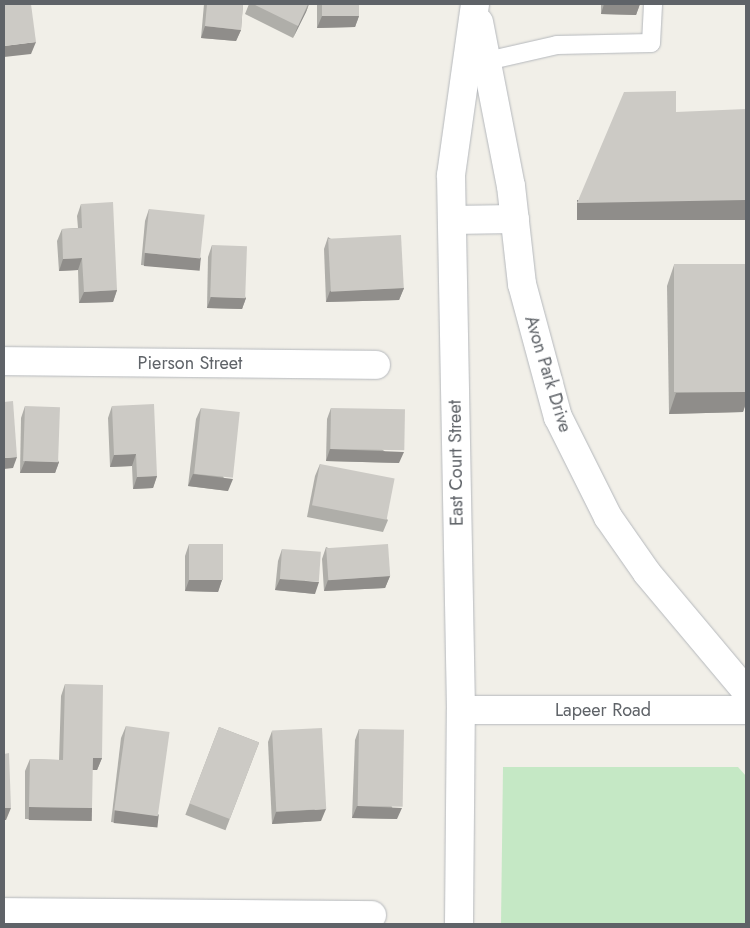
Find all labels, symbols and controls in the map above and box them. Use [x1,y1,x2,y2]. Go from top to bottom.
street label: Avon Park Drive [520,313,576,435]
street label: Pierson Street [138,352,242,374]
street label: East Court Street [444,400,468,526]
street label: Lapeer Road [555,699,651,721]

